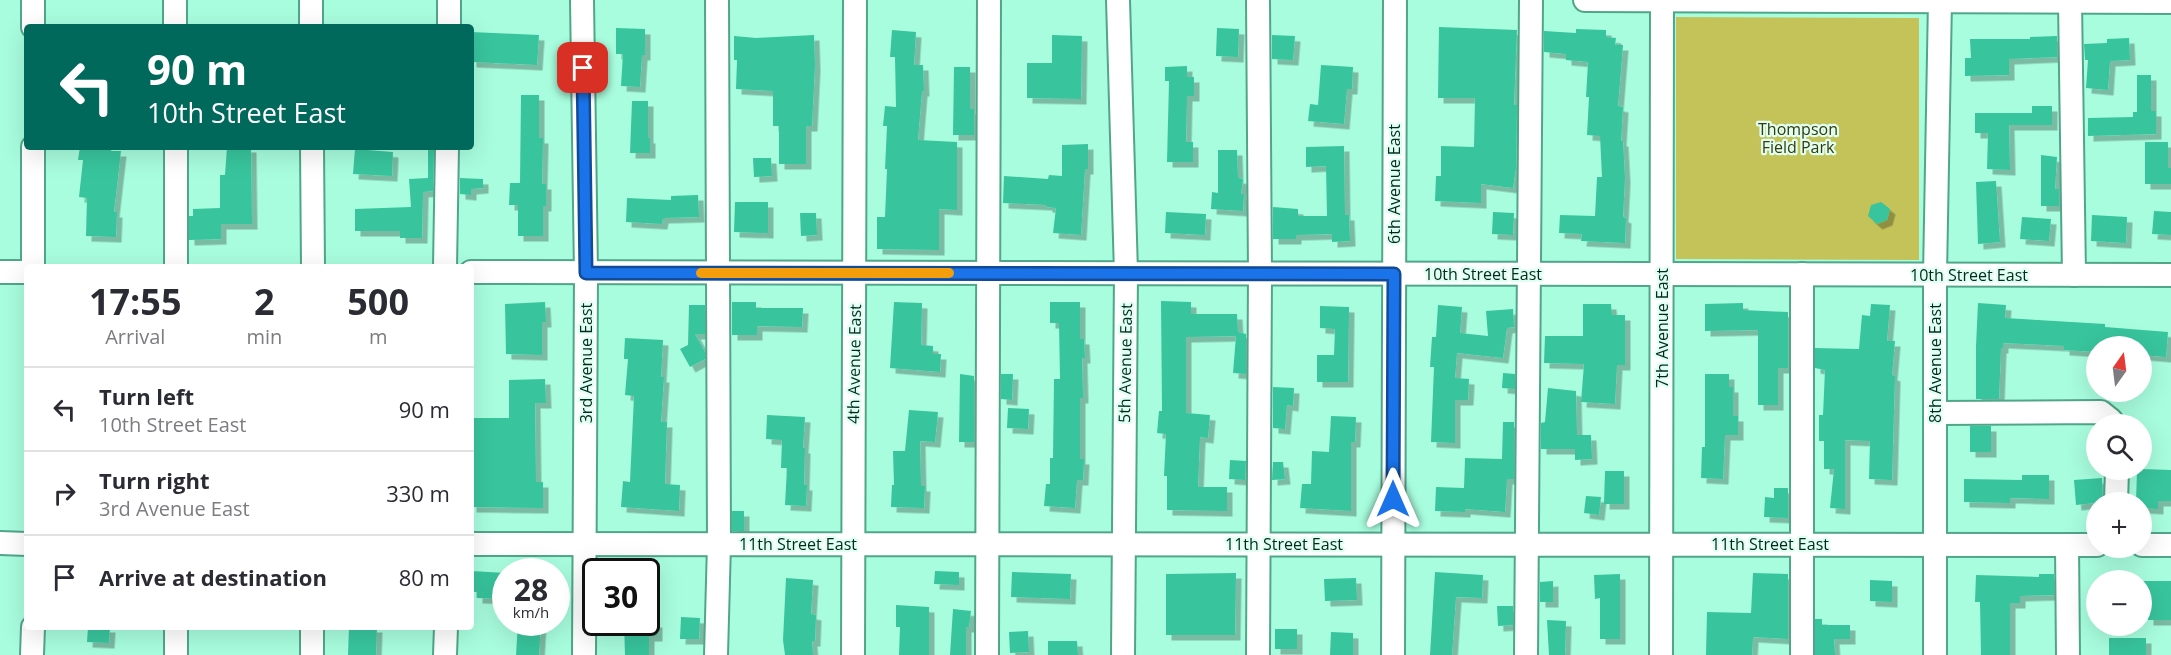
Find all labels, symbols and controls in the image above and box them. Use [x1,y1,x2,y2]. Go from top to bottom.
text: 90 m [147,40,247,97]
pin [557,42,608,93]
icon: left [48,48,126,126]
icon: arrive [566,51,599,84]
text: 10th Street East [147,94,346,131]
park label: Thompson Field Park [1758,118,1838,158]
street label: 6th Avenue East [1383,124,1405,244]
street label: 10th Street East [1424,263,1542,285]
street label: 10th Street East [1910,264,2028,286]
street label: 7th Avenue East [1651,268,1673,388]
text: 17:55 [89,277,182,326]
text: 2 [254,277,275,326]
text: 500 [347,277,409,326]
street label: 3rd Avenue East [575,302,597,423]
street label: 5th Avenue East [1113,303,1137,423]
street label: 8th Avenue East [1924,303,1946,423]
street label: 4th Avenue East [842,304,866,424]
text: Arrival [105,323,165,350]
text: min [246,323,282,350]
text: m [369,323,387,350]
north arrow [2086,336,2152,402]
map controls [2086,336,2152,636]
text: Turn left [99,381,194,411]
icon: left [48,393,81,426]
text: 90 m [399,394,450,424]
text: 10th Street East [99,411,246,438]
button: search [2086,414,2152,480]
text: Turn right [99,465,210,495]
position arrow [1361,467,1425,531]
icon: right [48,477,81,510]
text: 330 m [386,478,450,508]
button: + [2086,492,2152,558]
text: 3rd Avenue East [99,495,250,522]
street label: 11th Street East [739,533,857,555]
street label: 11th Street East [1225,533,1343,555]
street label: 11th Street East [1711,533,1829,555]
speed limit sign: 30 [582,558,660,636]
icon: arrive [48,561,81,594]
text: Arrive at destination [99,562,327,592]
text: 80 m [399,562,450,592]
text: 28 [514,569,548,610]
button: − [2086,570,2152,636]
text: km/h [513,602,549,622]

